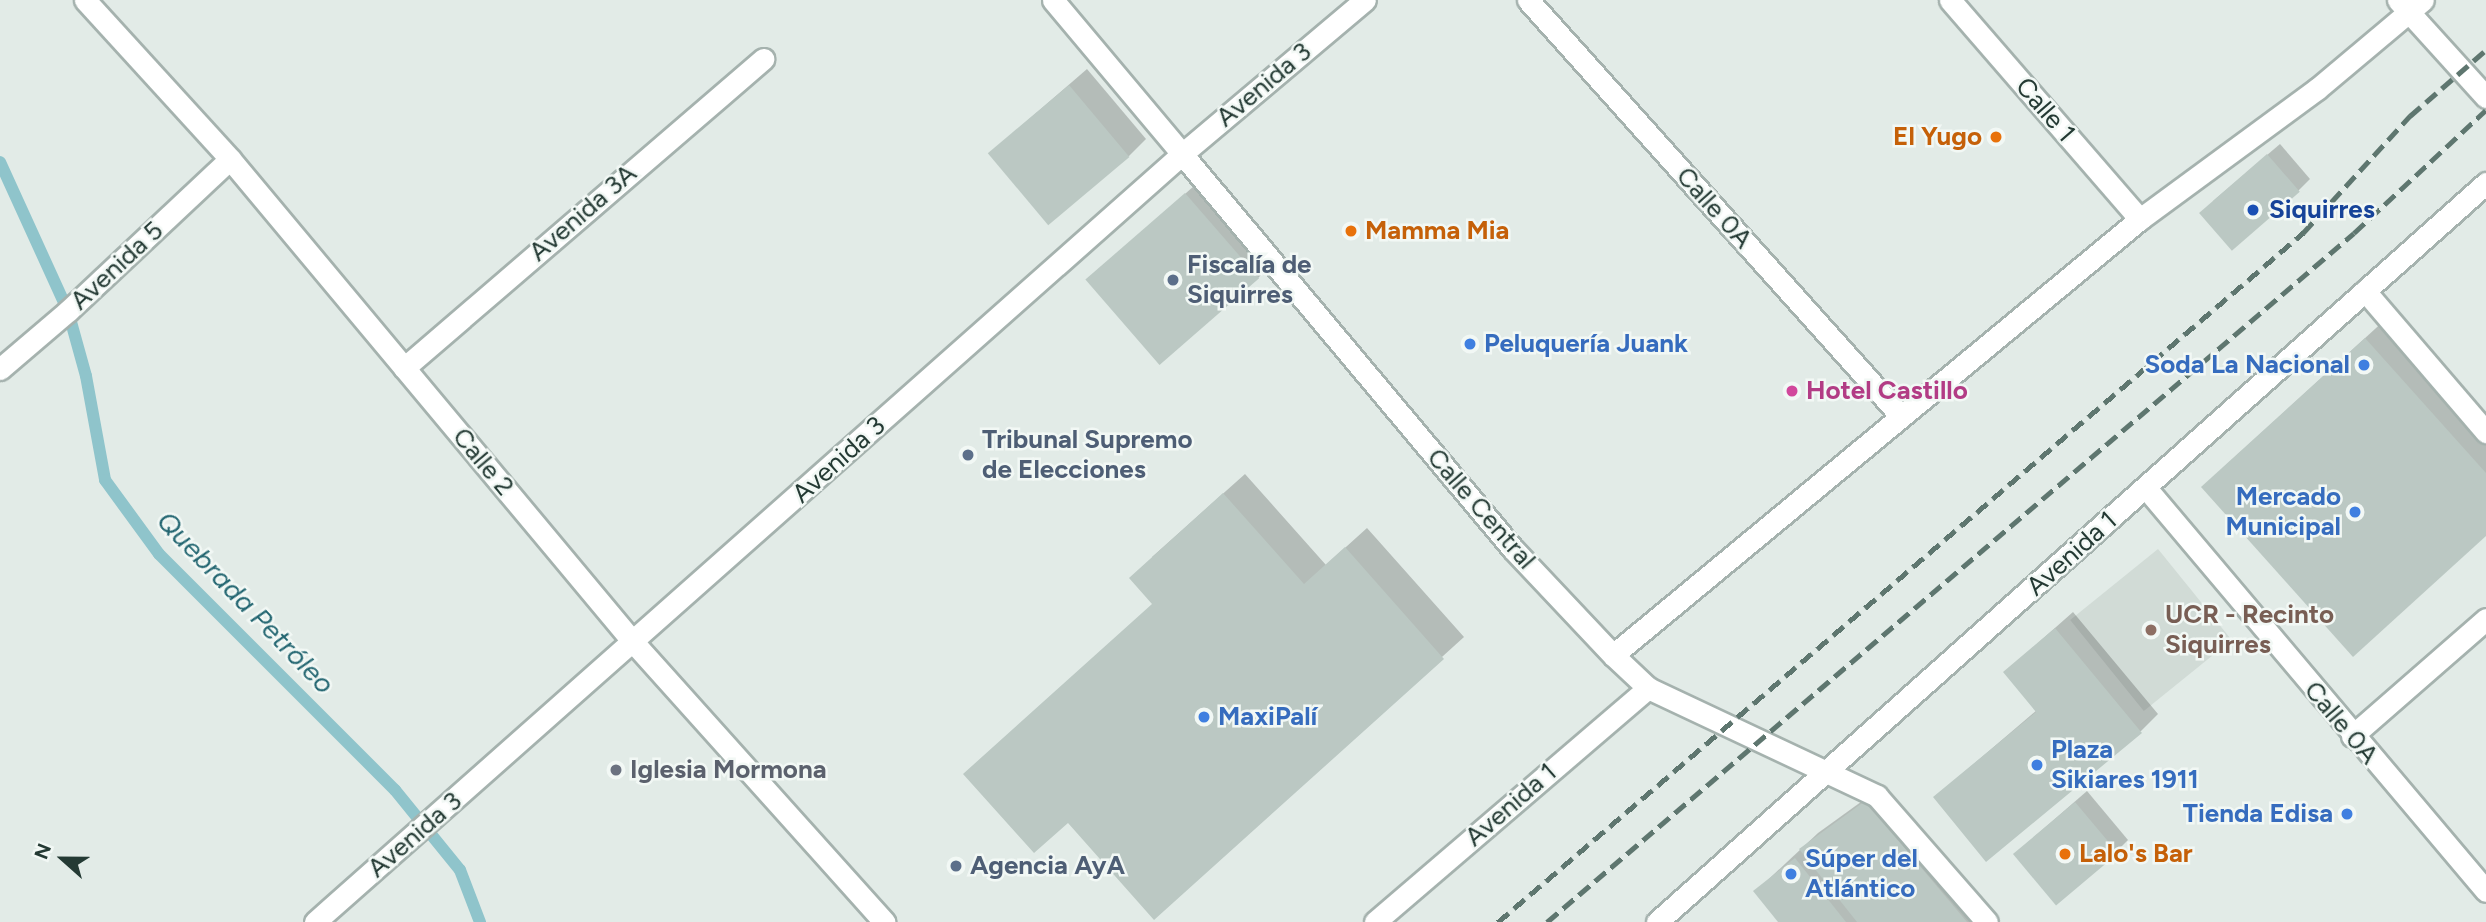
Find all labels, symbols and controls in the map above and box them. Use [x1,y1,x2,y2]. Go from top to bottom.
street label: Avenida 3 [1210,36,1318,134]
street label: Calle 1 [2009,72,2081,148]
place label: El Yugo [1893,121,1982,153]
marker: El Yugo [1988,129,2004,145]
street label: Avenida 3A [523,158,643,268]
street label: Calle 0A [1670,161,1758,255]
place label: Siquirres [2269,194,2375,226]
marker: Siquirres [2243,200,2263,220]
street label: Avenida 5 [64,215,170,317]
place label: Mamma Mia [1365,215,1509,247]
marker: Mamma Mia [1343,223,1359,239]
place label: Fiscalía de Siquirres [1187,249,1312,310]
marker: Fiscalía de Siquirres [1165,272,1181,288]
place label: Peluquería Juank [1484,328,1688,360]
marker: Peluquería Juank [1462,336,1478,352]
place label: Soda La Nacional [2144,349,2350,381]
marker: Soda La Nacional [2356,357,2372,373]
place label: Hotel Castillo [1806,375,1968,407]
marker: Hotel Castillo [1784,383,1800,399]
street label: Avenida 3 [786,410,892,510]
street label: Calle 2 [446,422,520,502]
place label: Tribunal Supremo de Elecciones [982,424,1193,486]
street label: Calle Central [1420,442,1542,576]
marker: Tribunal Supremo de Elecciones [960,447,976,463]
place label: Mercado Municipal [2225,481,2341,542]
water label: Quebrada Petróleo [150,504,342,700]
marker: Mercado Municipal [2347,504,2363,520]
street label: Avenida 1 [2020,505,2124,603]
place label: UCR - Recinto Siquirres [2165,599,2334,660]
marker: UCR - Recinto Siquirres [2143,622,2159,638]
street label: Calle 0A [2297,675,2385,771]
place label: MaxiPalí [1218,701,1317,733]
marker: MaxiPalí [1196,709,1212,725]
place label: Plaza Sikiares 1911 [2051,734,2199,796]
place label: Iglesia Mormona [630,754,827,786]
street label: Avenida 1 [1459,757,1563,853]
marker: Plaza Sikiares 1911 [2029,757,2045,773]
marker: Iglesia Mormona [608,762,624,778]
street label: Avenida 3 [362,786,468,884]
place label: Tienda Edisa [2183,798,2333,830]
marker: Tienda Edisa [2339,806,2355,822]
north arrow [28,824,98,894]
place label: Lalo's Bar [2079,838,2193,870]
text: N [30,840,56,862]
place label: Súper del Atlántico [1805,843,1918,904]
marker: Lalo's Bar [2057,846,2073,862]
place label: Agencia AyA [970,850,1125,882]
marker: Agencia AyA [948,858,964,874]
marker: Súper del Atlántico [1783,866,1799,882]

